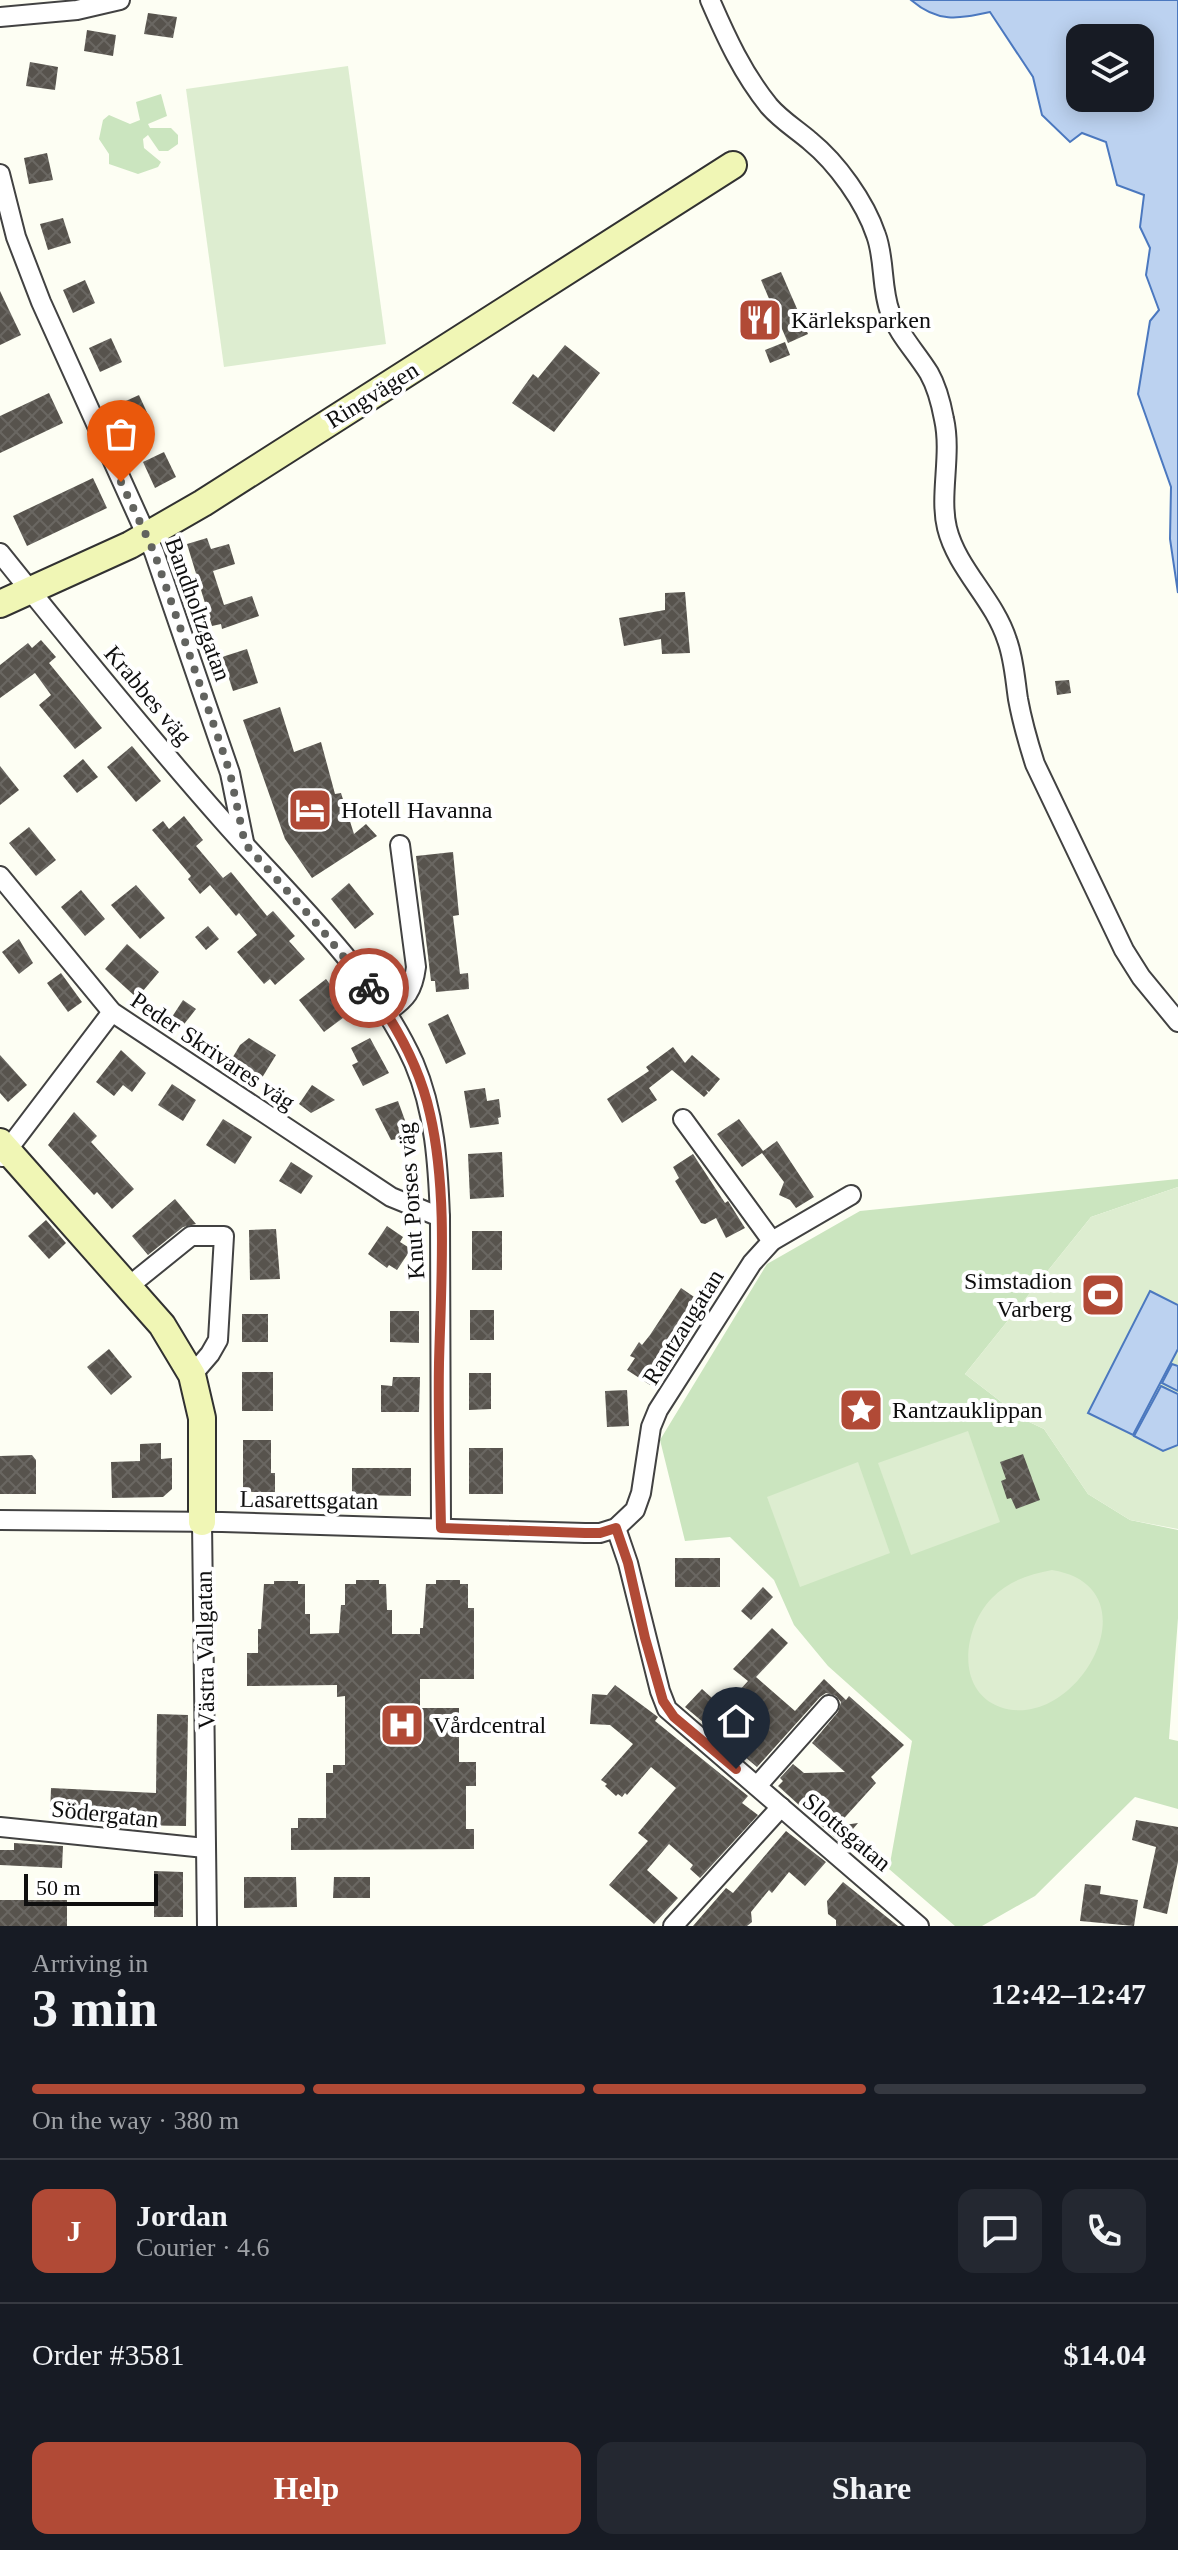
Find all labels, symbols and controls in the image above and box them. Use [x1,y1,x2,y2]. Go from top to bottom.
map controls [1066,24,1154,112]
button: layers [1066,24,1154,112]
restaurant icon: Kärleksparken [736,296,784,344]
place label: Kärleksparken [791,307,931,333]
street label: Ringvägen [321,356,423,434]
pin [87,400,155,482]
icon: bag [99,412,143,456]
street label: Bandholtzgatan [160,534,236,684]
street label: Krabbes väg [99,640,197,750]
hotel icon: Hotell Havanna [286,786,334,834]
place label: Hotell Havanna [341,797,493,823]
courier [329,948,409,1028]
icon: bike [347,966,391,1010]
street label: Peder Skrivares väg [126,987,300,1115]
street label: Knut Porses väg [393,1122,429,1280]
street label: Rantzaugatan [637,1265,729,1389]
place label: Simstadion Varberg [964,1268,1072,1322]
sports icon: Simstadion Varberg [1079,1271,1127,1319]
place icon: Rantzauklippan [837,1386,885,1434]
place label: Rantzauklippan [892,1397,1043,1423]
street label: Lasarettsgatan [239,1486,379,1514]
street label: Västra Vallgatan [191,1570,219,1730]
pin [702,1687,770,1769]
icon: home [714,1699,758,1743]
hospital icon: Vårdcentral [378,1701,426,1749]
place label: Vårdcentral [433,1712,547,1738]
street label: Slottsgatan [798,1788,896,1876]
street label: Södergatan [50,1795,160,1833]
scale bar [24,1870,158,1906]
text: 50 m [36,1875,81,1900]
text: Arriving in [32,1949,148,1978]
text: 12:42–12:47 [991,1977,1146,2010]
text: 3 min [32,1980,158,2037]
text: On the way · 380 m [32,2106,239,2135]
button: chat [958,2189,1042,2273]
button: phone [1062,2189,1146,2273]
text: Jordan [136,2199,228,2232]
text: J [67,2214,82,2247]
text: Courier · 4.6 [136,2233,270,2262]
text: Order #3581 [32,2338,184,2371]
text: $14.04 [1064,2338,1146,2371]
button: Help [32,2442,581,2534]
button: Share [597,2442,1146,2534]

